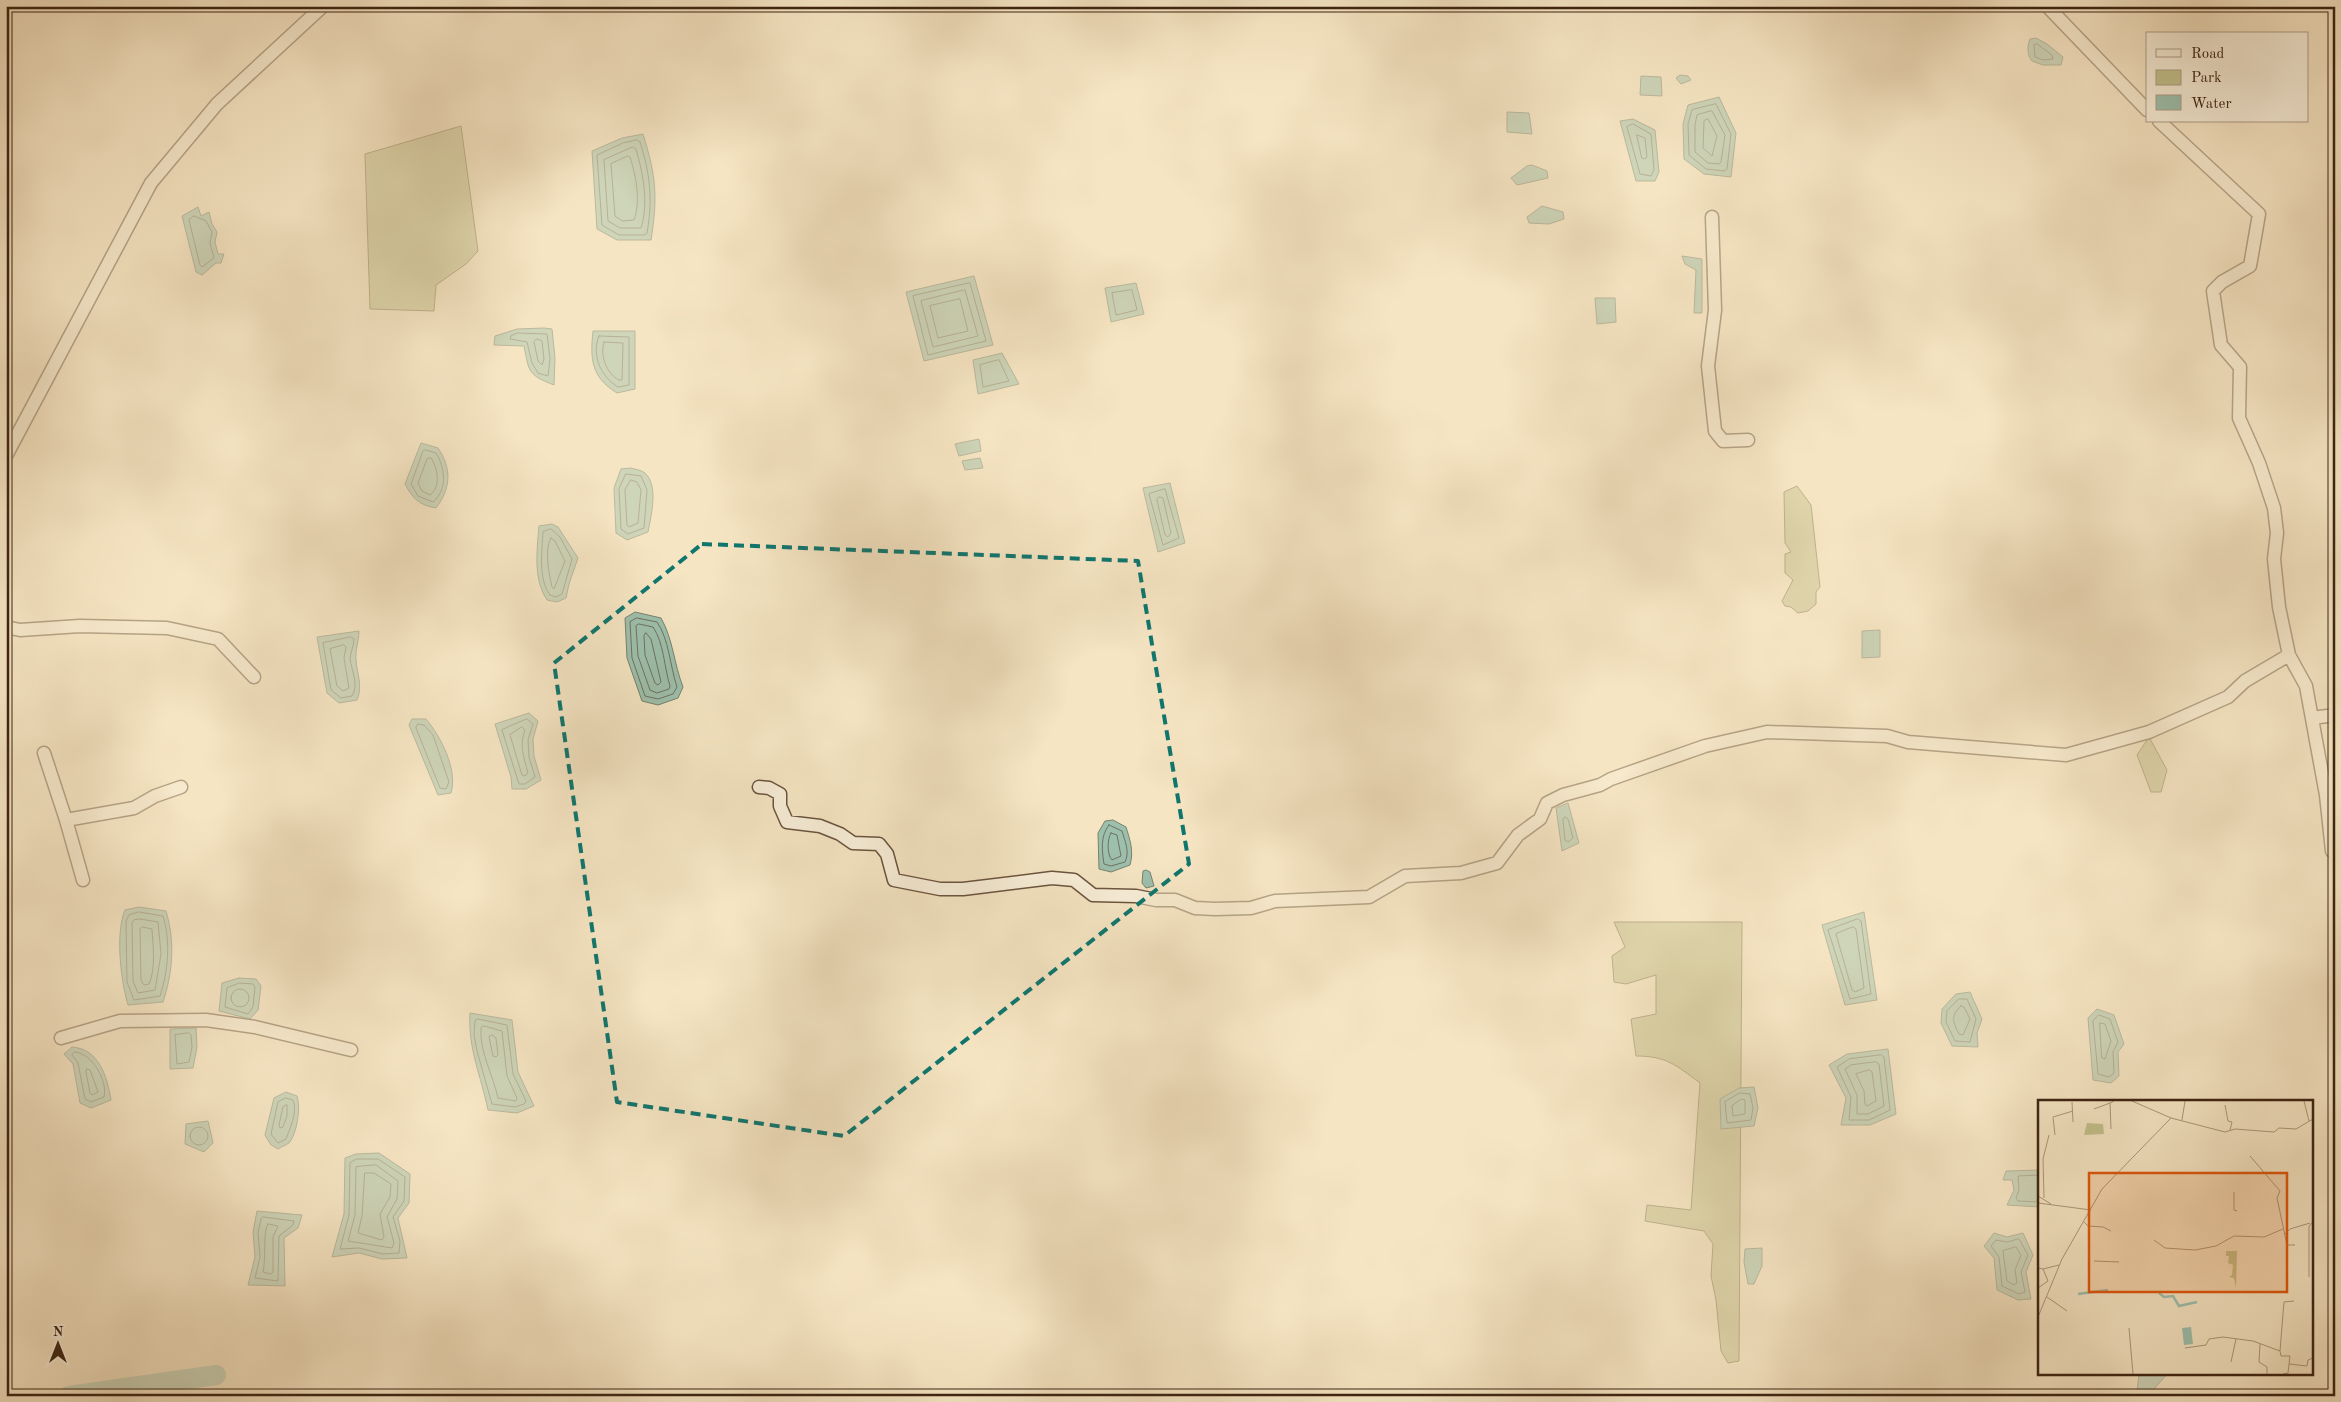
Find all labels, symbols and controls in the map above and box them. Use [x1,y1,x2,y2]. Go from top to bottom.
legend [2146,32,2308,122]
text: Road [2191,47,2225,62]
text: Park [2191,71,2222,86]
text: Water [2191,97,2232,112]
inset map [2038,1100,2314,1374]
north arrow [32,1320,82,1370]
text: N [53,1325,64,1339]

